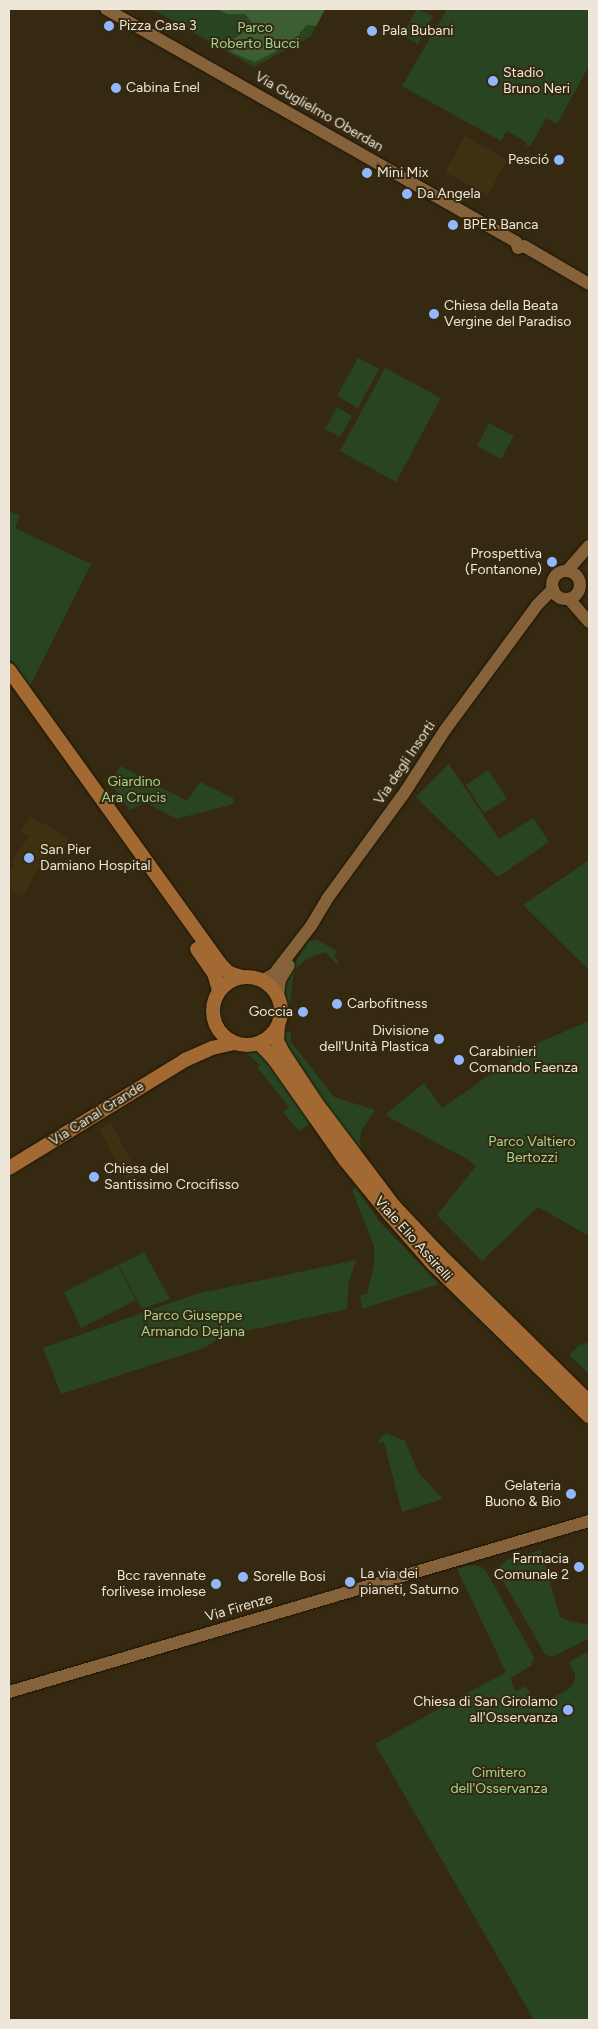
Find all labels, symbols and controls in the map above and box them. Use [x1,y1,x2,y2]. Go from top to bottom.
place label: Pizza Casa 3 [119,18,197,34]
marker: Pizza Casa 3 [103,20,115,32]
park label: Parco Roberto Bucci [210,20,300,52]
place label: Pala Bubani [382,23,454,39]
marker: Pala Bubani [366,25,378,37]
place label: Stadio Bruno Neri [503,65,570,98]
street label: Via Guglielmo Oberdan [252,68,386,156]
marker: Stadio Bruno Neri [487,75,499,87]
place label: Cabina Enel [126,80,200,96]
marker: Cabina Enel [110,82,122,94]
place label: Pesció [508,152,549,168]
marker: Pesció [553,154,565,166]
place label: Mini Mix [377,165,428,181]
marker: Mini Mix [361,167,373,179]
place label: Da Angela [417,186,481,202]
marker: Da Angela [401,188,413,200]
place label: BPER Banca [463,217,538,233]
marker: BPER Banca [447,219,459,231]
place label: Chiesa della Beata Vergine del Paradiso [444,298,571,331]
marker: Chiesa della Beata Vergine del Paradiso [428,308,440,320]
place label: Prospettiva (Fontanone) [465,546,542,578]
marker: Prospettiva (Fontanone) [546,556,558,568]
street label: Via degli Insorti [371,718,439,808]
park label: Giardino Ara Crucis [102,774,166,806]
place label: San Pier Damiano Hospital [40,842,151,874]
marker: San Pier Damiano Hospital [22,851,36,865]
place label: Carbofitness [347,996,427,1012]
marker: Carbofitness [331,998,343,1010]
place label: Goccia [249,1004,293,1020]
marker: Goccia [297,1006,309,1018]
place label: Divisione dell'Unità Plastica [319,1023,429,1056]
marker: Divisione dell'Unità Plastica [433,1033,445,1045]
place label: Carabinieri Comando Faenza [469,1044,578,1076]
marker: Carabinieri Comando Faenza [453,1054,465,1066]
street label: Via Canal Grande [47,1078,147,1150]
park label: Parco Valtiero Bertozzi [488,1134,576,1166]
place label: Chiesa del Santissimo Crocifisso [104,1161,239,1194]
marker: Chiesa del Santissimo Crocifisso [88,1171,100,1183]
street label: Viale Elio Assirelli [371,1193,455,1285]
park label: Parco Giuseppe Armando Dejana [141,1308,245,1340]
place label: Gelateria Buono & Bio [485,1478,561,1510]
marker: Gelateria Buono & Bio [565,1488,577,1500]
place label: Farmacia Comunale 2 [494,1551,569,1584]
marker: Farmacia Comunale 2 [573,1561,585,1573]
place label: La via dei pianeti, Saturno [360,1566,459,1598]
place label: Bcc ravennate forlivese imolese [101,1568,206,1600]
place label: Sorelle Bosi [253,1569,326,1585]
marker: Sorelle Bosi [237,1571,249,1583]
marker: La via dei pianeti, Saturno [344,1576,356,1588]
marker: Bcc ravennate forlivese imolese [210,1578,222,1590]
street label: Via Firenze [203,1590,275,1626]
place label: Chiesa di San Girolamo all'Osservanza [413,1694,558,1726]
marker: Chiesa di San Girolamo all'Osservanza [562,1704,574,1716]
park label: Cimitero dell'Osservanza [450,1765,548,1798]

